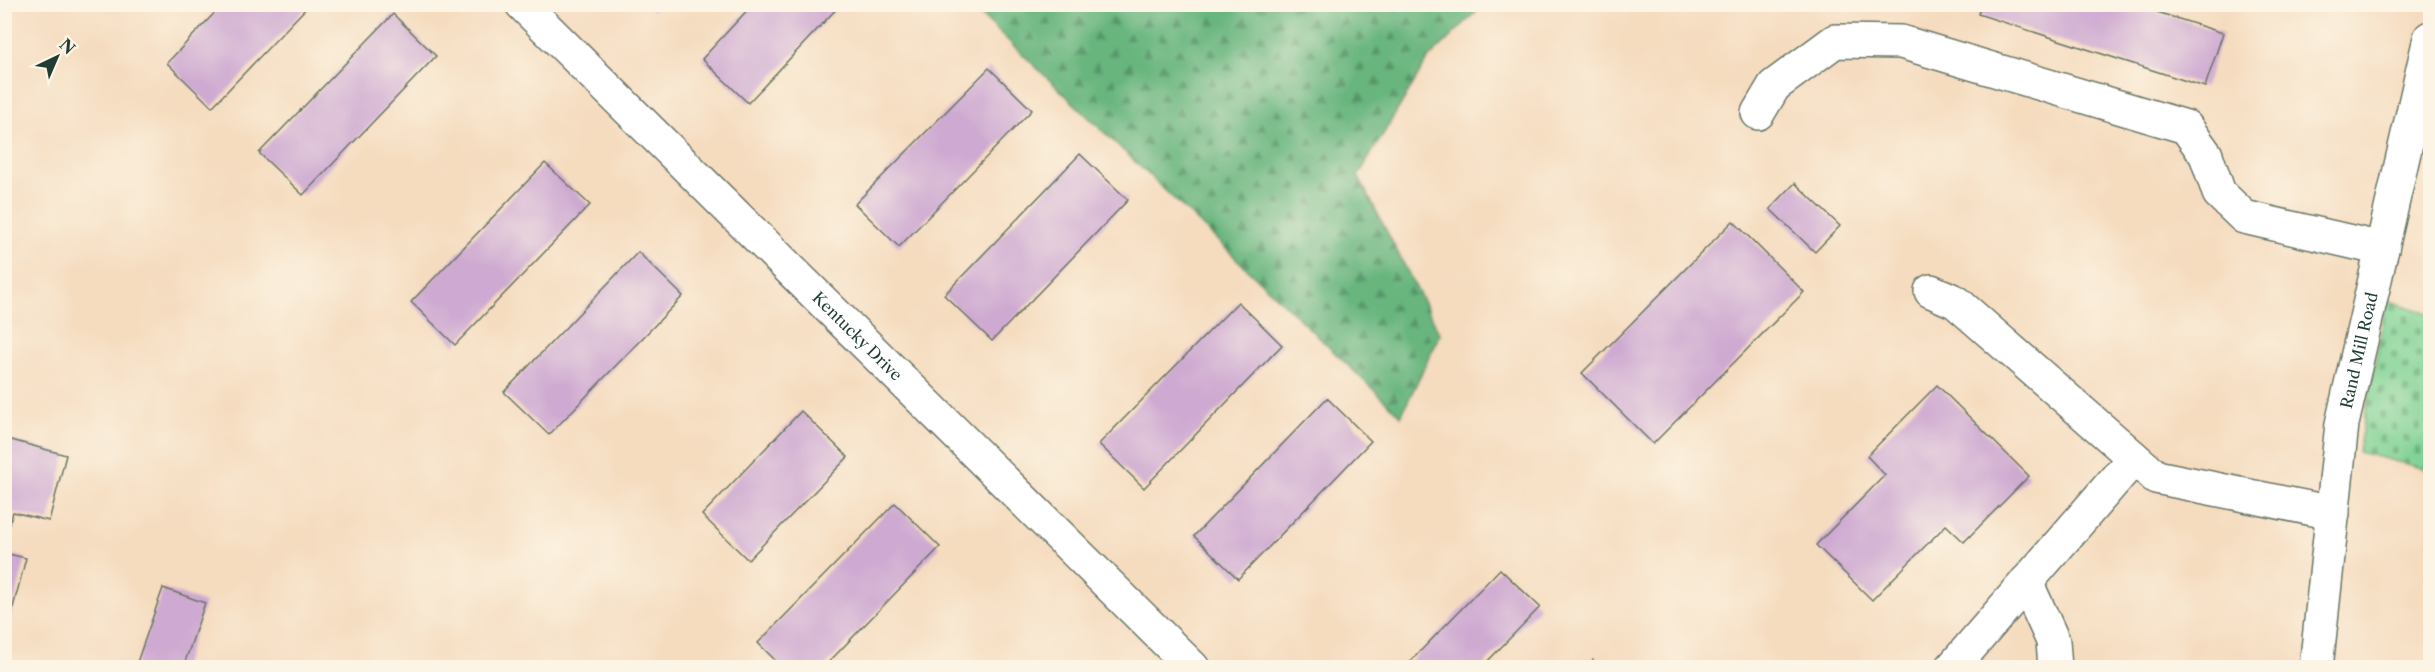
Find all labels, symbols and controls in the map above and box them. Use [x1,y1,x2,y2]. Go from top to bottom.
north arrow [27,27,87,87]
text: N [55,34,79,58]
street label: Kentucky Drive [808,287,907,385]
street label: Rand Mill Road [2336,290,2382,410]

